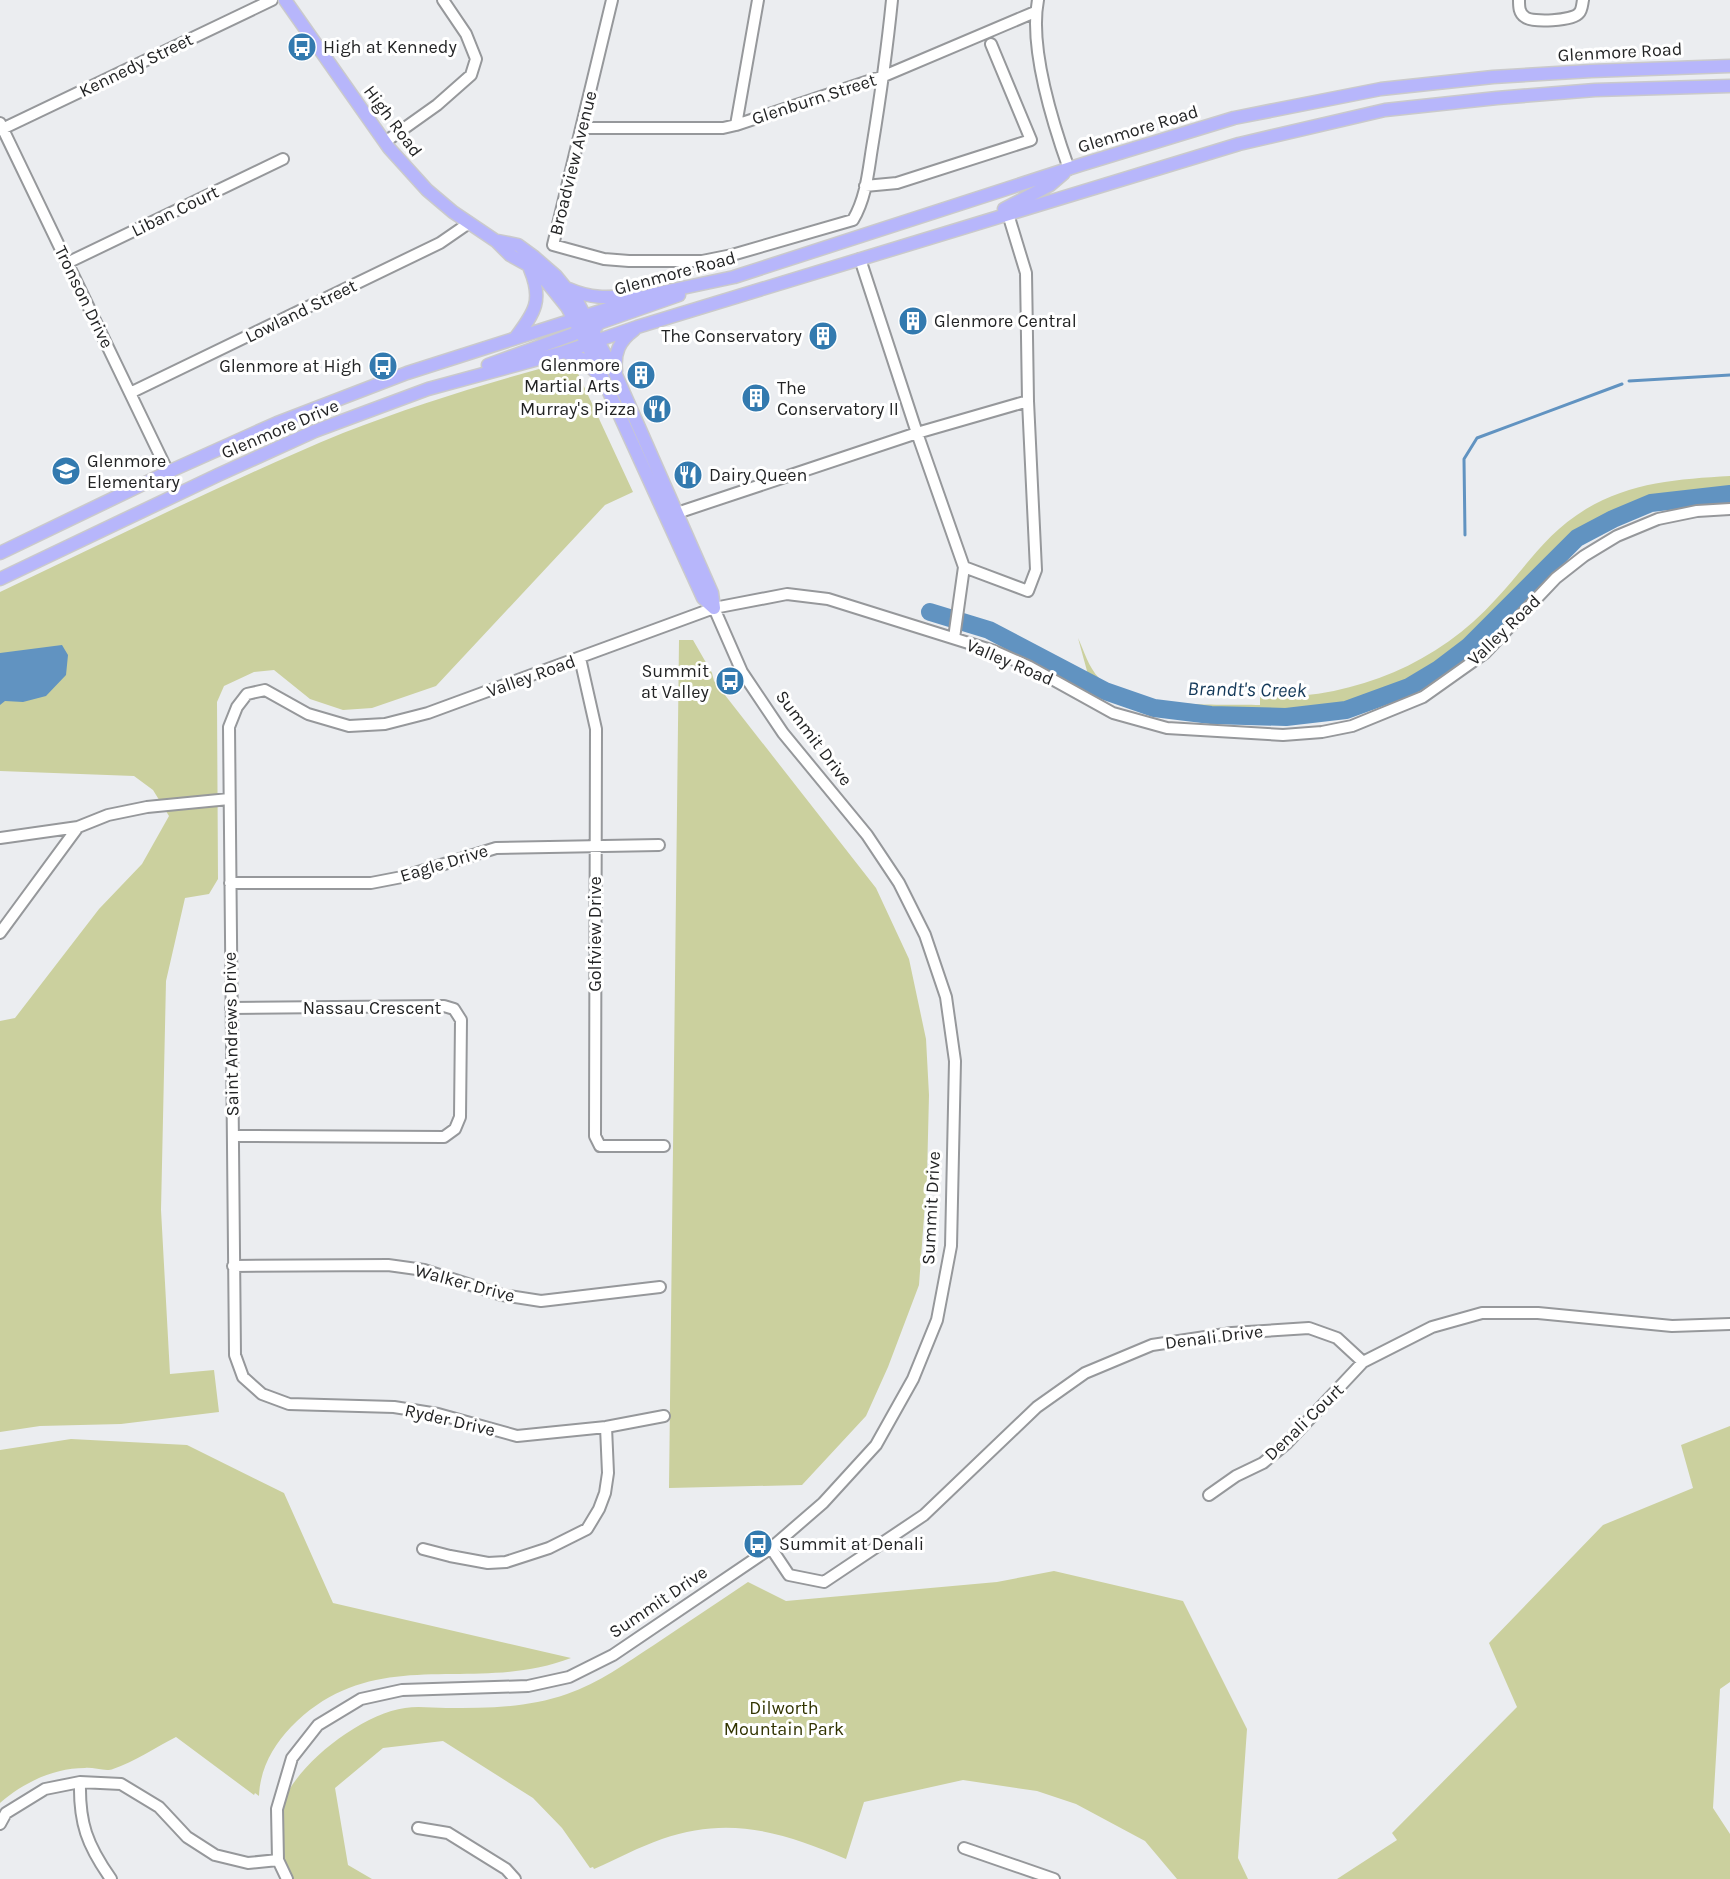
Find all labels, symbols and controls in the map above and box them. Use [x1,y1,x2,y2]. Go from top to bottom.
street label: Kennedy Street [76,28,197,102]
bus stop icon: High at Kennedy [286,31,318,63]
place label: High at Kennedy [323,36,457,58]
street label: Glenmore Road [1557,38,1683,66]
street label: Glenburn Street [749,68,879,129]
street label: High Road [359,81,427,161]
street label: Broadview Avenue [544,88,602,238]
street label: Glenmore Road [1075,100,1201,158]
street label: Liban Court [128,180,223,242]
street label: Tronson Drive [50,242,118,352]
street label: Glenmore Road [612,246,738,300]
street label: Lowland Street [242,274,361,348]
building icon: Glenmore Central [897,305,929,337]
place label: Glenmore Central [934,310,1077,332]
building icon: The Conservatory [807,320,839,352]
place label: The Conservatory [661,325,803,347]
bus stop icon: Glenmore at High [367,350,399,382]
place label: Glenmore Martial Arts [524,354,620,397]
place label: Glenmore at High [219,355,362,377]
building icon: Glenmore Martial Arts [625,359,657,391]
place label: The Conservatory II [777,377,899,420]
building icon: The Conservatory II [740,382,772,414]
restaurant icon: Murray's Pizza [641,393,673,425]
street label: Glenmore Drive [218,394,342,464]
place label: Murray's Pizza [520,398,636,420]
place label: Glenmore Elementary [87,450,181,493]
school or university icon: Glenmore Elementary [50,455,82,487]
restaurant icon: Dairy Queen [672,459,704,491]
place label: Dairy Queen [709,464,807,486]
street label: Valley Road [1463,590,1545,670]
street label: Valley Road [963,634,1057,690]
street label: Valley Road [484,650,578,702]
place label: Summit at Valley [641,660,710,703]
bus stop icon: Summit at Valley [714,665,746,697]
water label: Brandt's Creek [1187,677,1308,702]
street label: Summit Drive [771,686,857,790]
street label: Eagle Drive [397,839,491,887]
street label: Golfview Drive [584,876,606,992]
street label: Saint Andrews Drive [219,952,243,1116]
street label: Nassau Crescent [303,997,442,1019]
street label: Summit Drive [917,1151,945,1265]
street label: Walker Drive [413,1259,517,1307]
street label: Denali Drive [1164,1320,1264,1354]
street label: Denali Court [1260,1379,1348,1465]
street label: Ryder Drive [403,1399,497,1441]
bus stop icon: Summit at Denali [742,1528,774,1560]
place label: Summit at Denali [779,1533,924,1555]
street label: Summit Drive [605,1561,711,1643]
park label: Dilworth Mountain Park [724,1697,844,1740]

